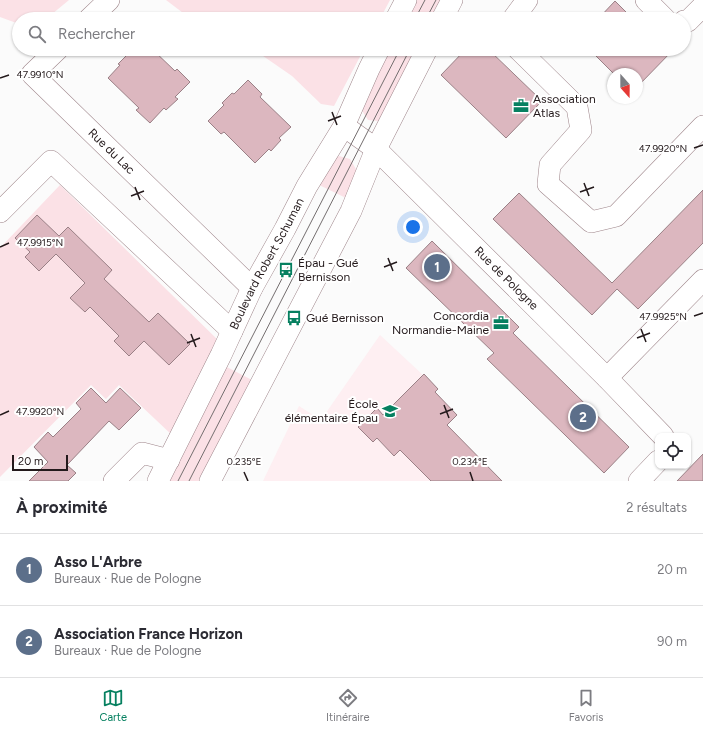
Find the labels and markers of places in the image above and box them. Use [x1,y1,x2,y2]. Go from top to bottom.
place label: Association Atlas [533,92,596,120]
office icon: Association Atlas [512,97,530,115]
pin: 1 [424,252,450,282]
place label: Épau - Gué Bernisson [298,256,359,284]
bus stop icon: Épau - Gué Bernisson [277,261,295,279]
bus stop icon: Gué Bernisson [285,309,303,327]
place label: Concordia Normandie-Maine [392,309,489,337]
place label: Gué Bernisson [306,311,384,325]
office icon: Concordia Normandie-Maine [492,314,510,332]
place label: École élémentaire Épau [285,397,378,425]
school or university icon: École élémentaire Épau [381,402,399,420]
pin: 2 [570,402,596,432]

